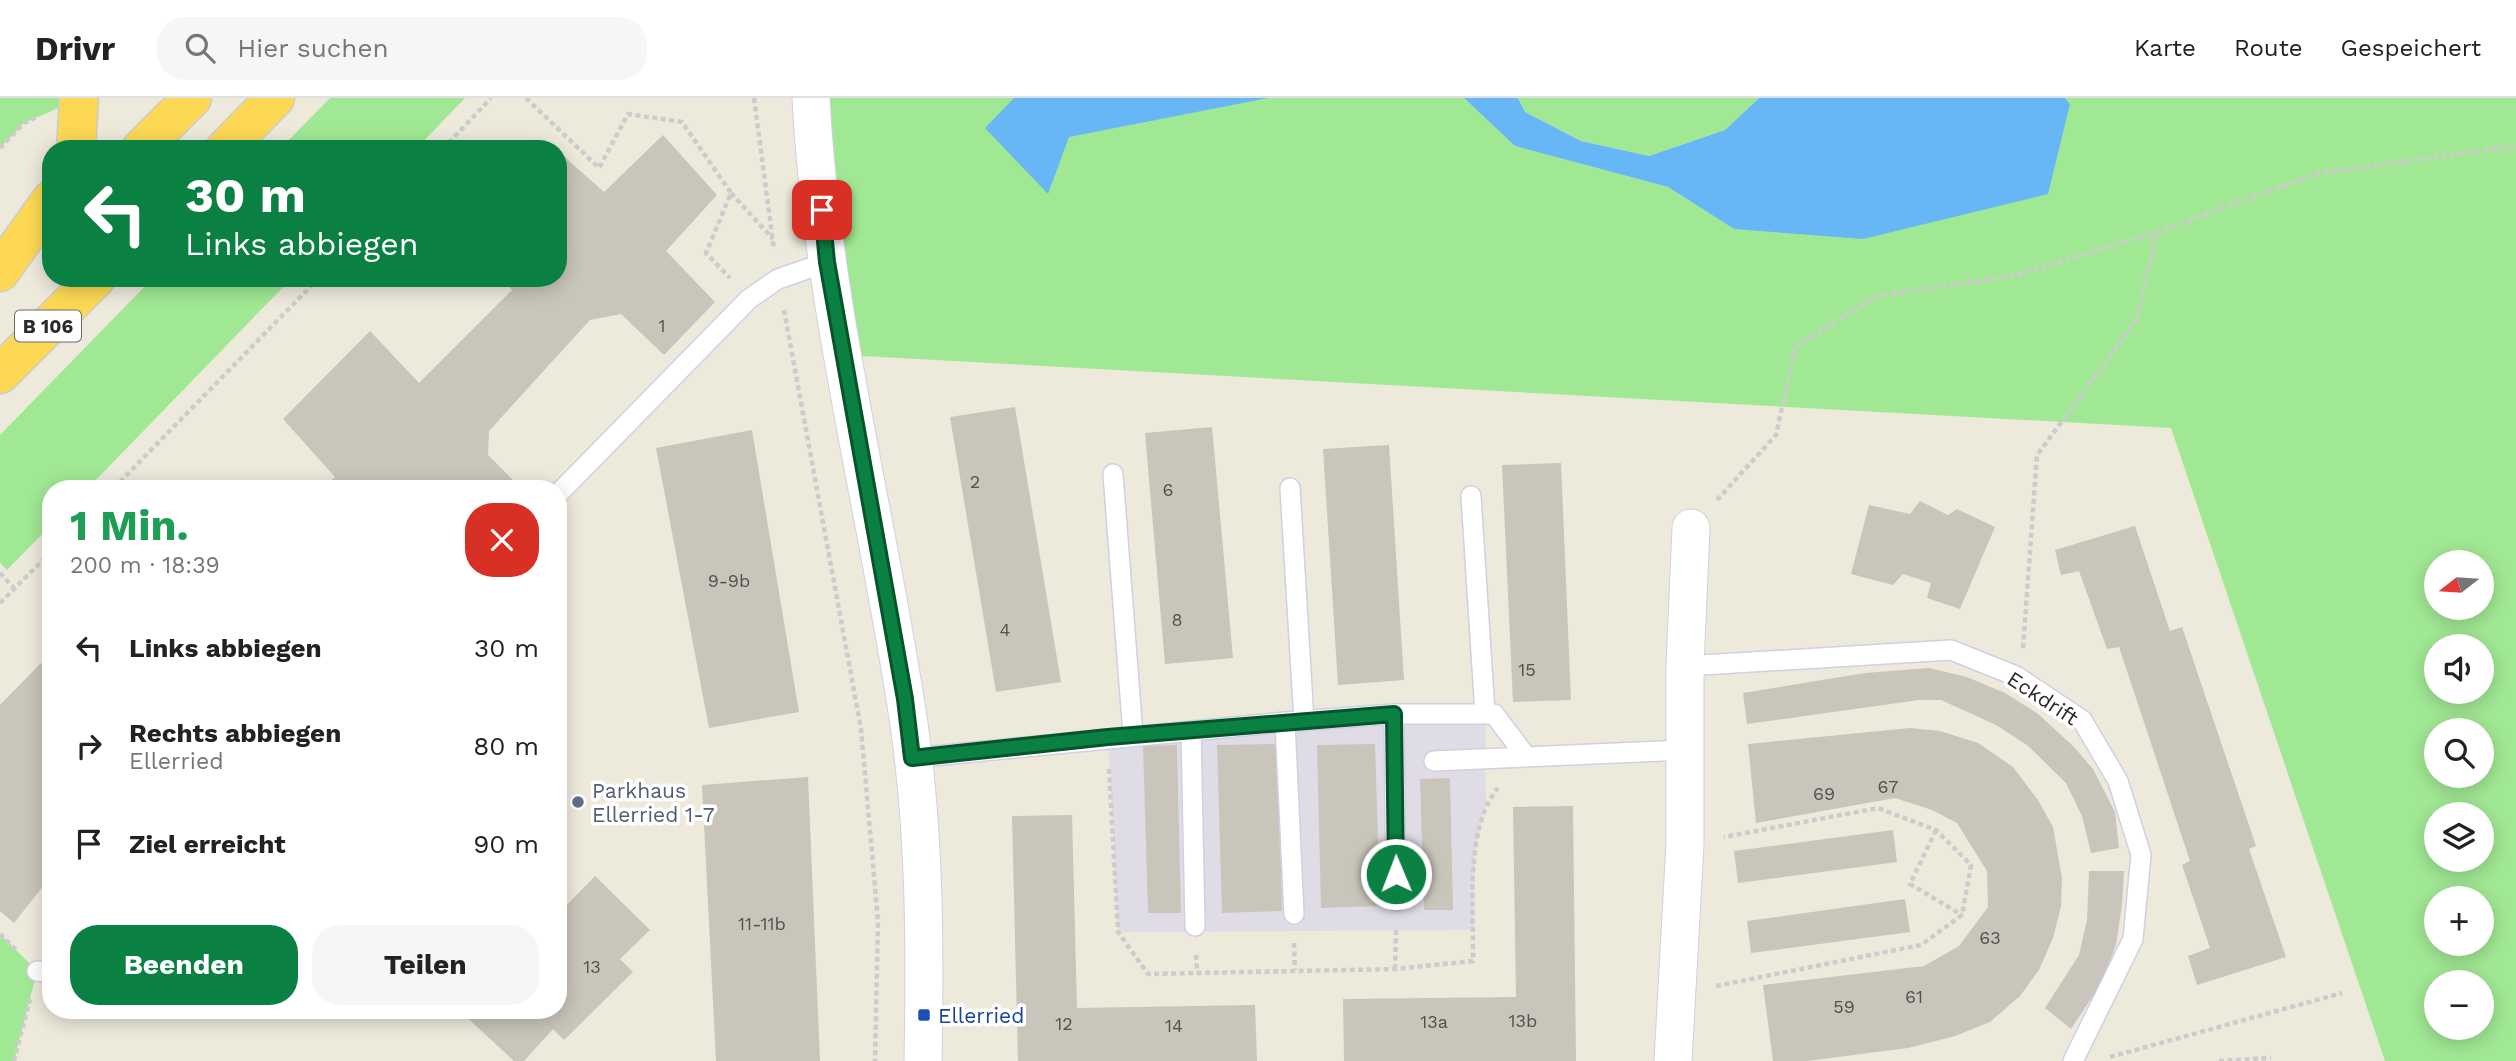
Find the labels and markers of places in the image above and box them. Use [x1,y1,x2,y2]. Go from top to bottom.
pin [792,180,852,240]
place label: Parkhaus Ellerried 1-7 [592,778,715,827]
marker: Parkhaus Ellerried 1-7 [570,794,586,810]
place label: Ellerried [938,1003,1024,1028]
marker: Ellerried [916,1007,932,1023]

